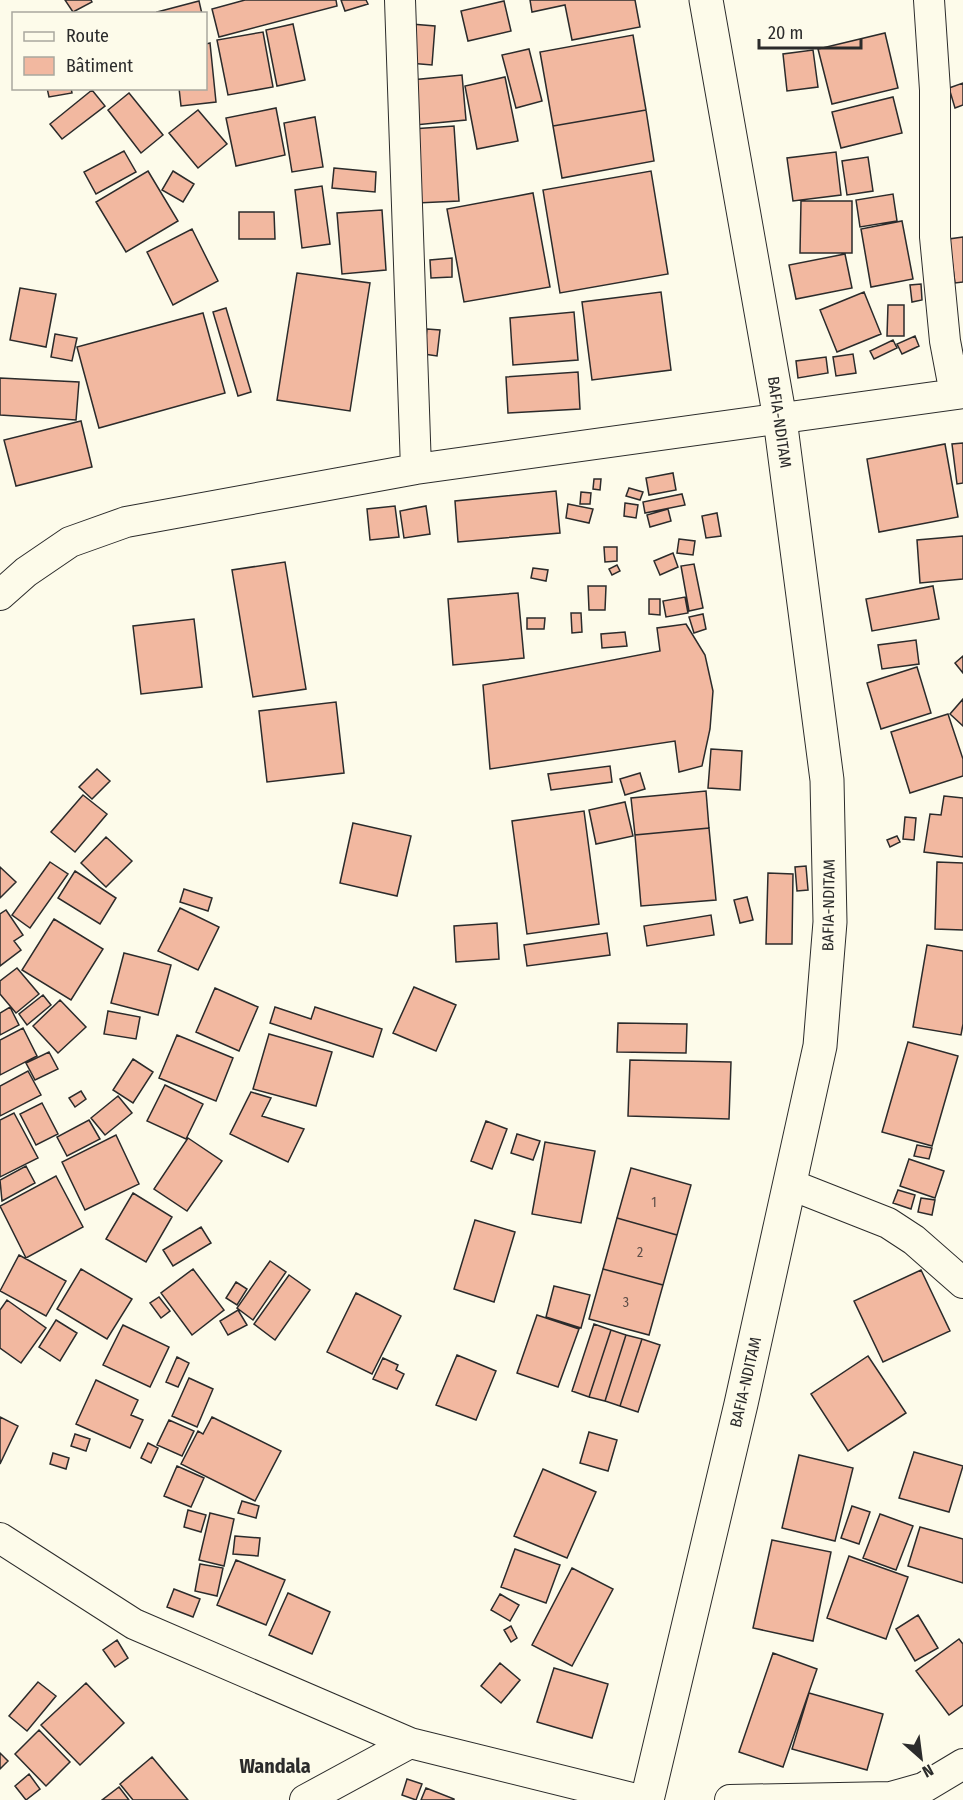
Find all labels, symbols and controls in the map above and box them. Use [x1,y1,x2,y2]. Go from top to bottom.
legend [12,12,207,90]
scale bar [759,12,861,50]
text: 20 m [768,22,803,44]
text: Route [66,25,109,47]
text: Bâtiment [66,55,133,77]
street label: BAFIA-NDITAM [764,375,795,469]
street label: BAFIA-NDITAM [818,859,839,951]
house number: 1 [651,1194,657,1211]
house number: 2 [637,1244,643,1261]
house number: 3 [623,1294,629,1311]
street label: BAFIA-NDITAM [726,1335,765,1429]
north arrow [891,1728,951,1788]
district label: Wandala [239,1754,311,1778]
text: N [919,1760,937,1781]

